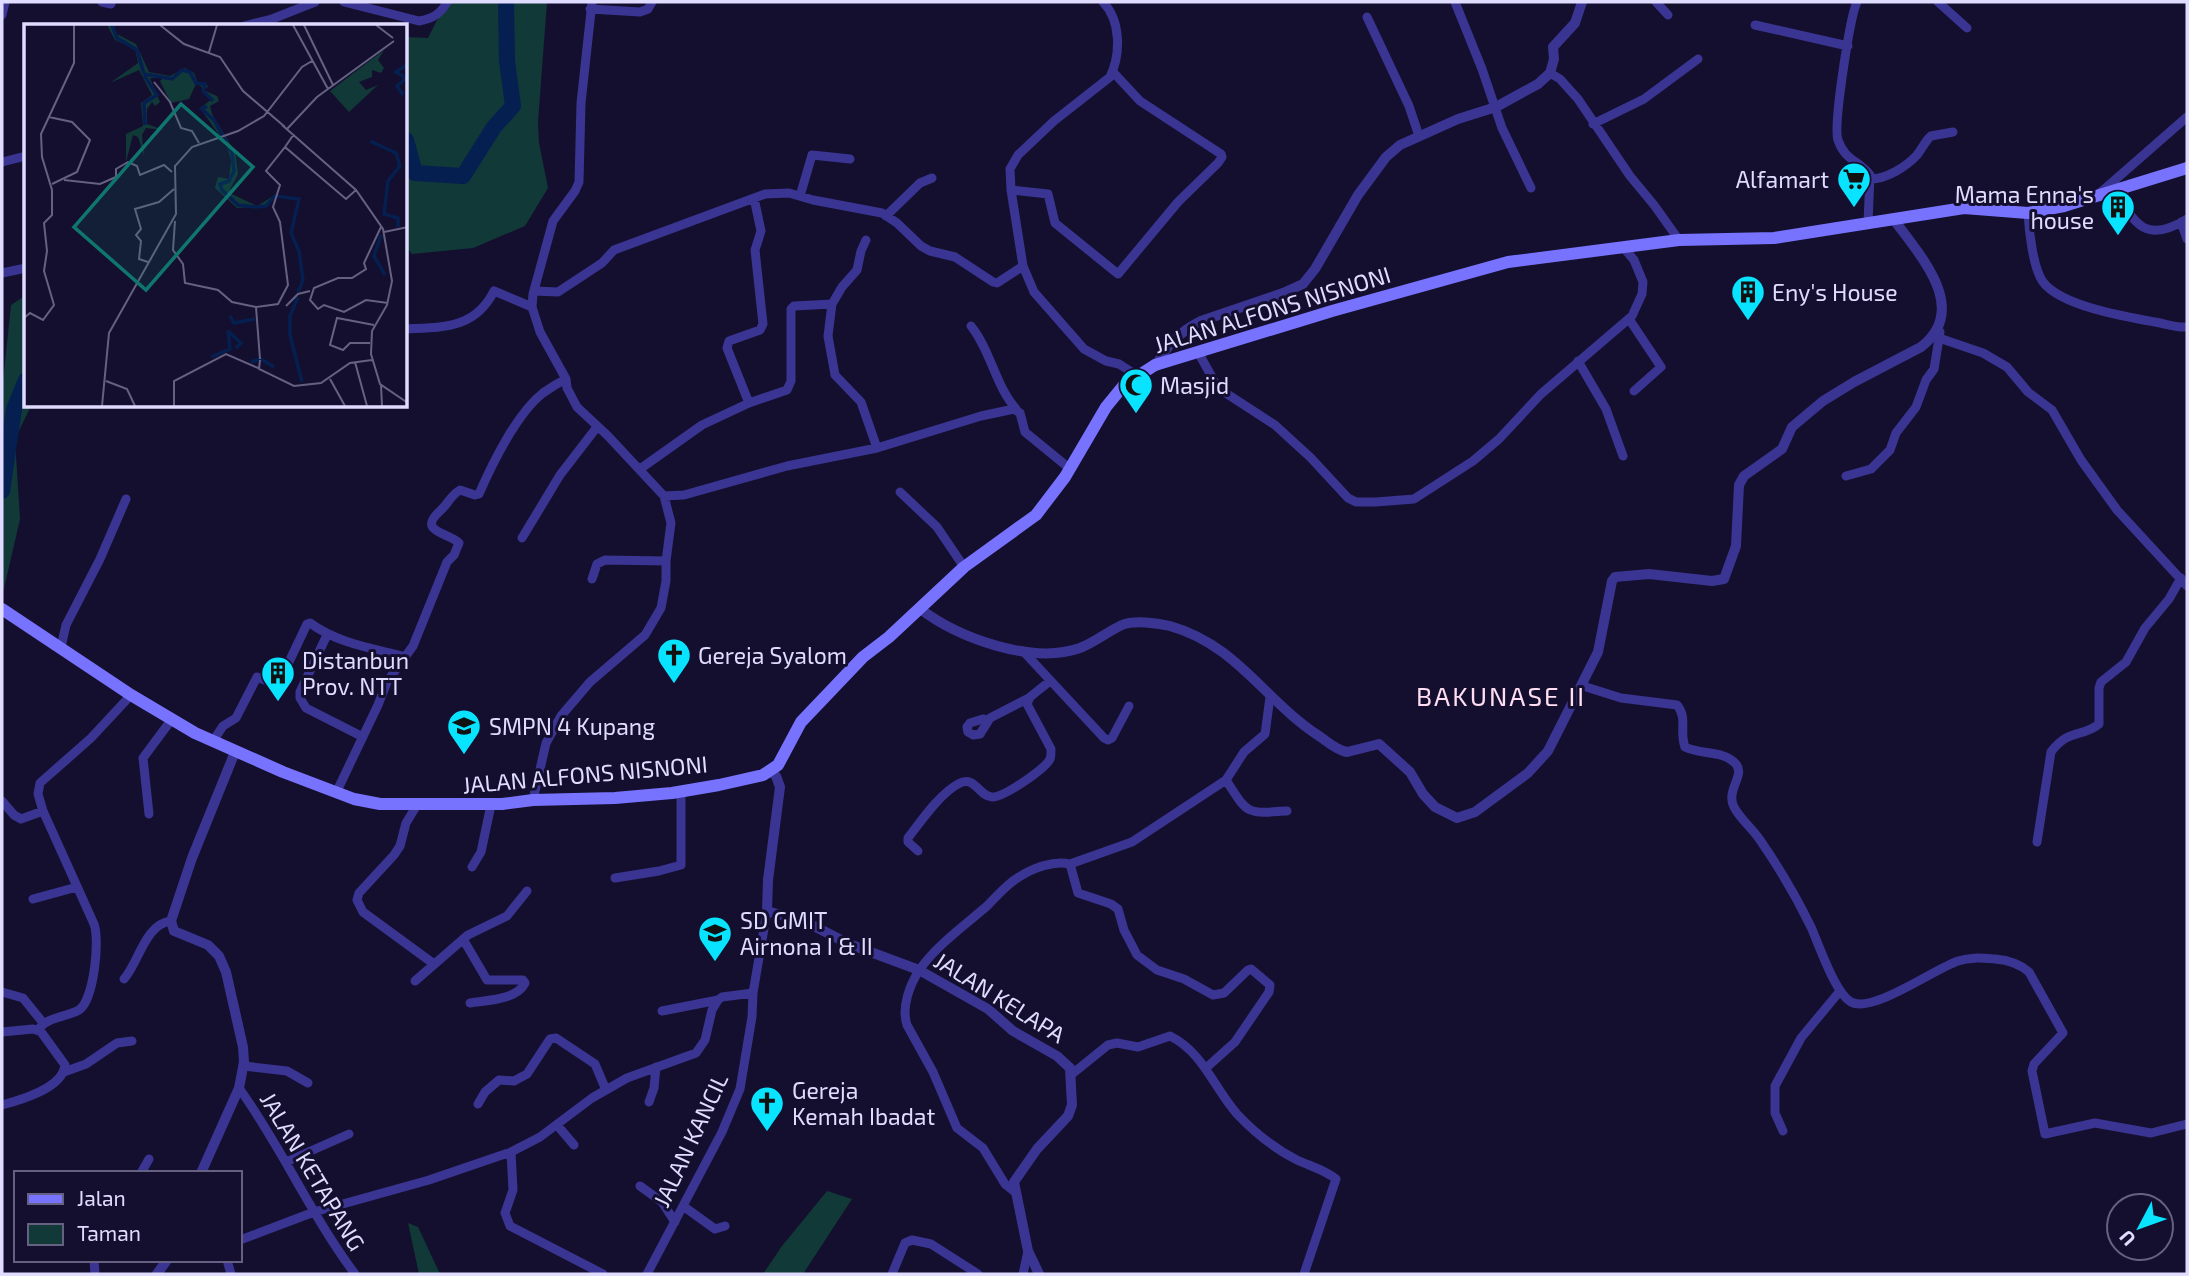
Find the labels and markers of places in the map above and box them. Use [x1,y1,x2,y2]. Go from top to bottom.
supermarket icon: Alfamart [1835,160,1873,209]
place label: Alfamart [1736,165,1829,193]
place label: Mama Enna's house [1955,180,2094,234]
building icon: Mama Enna's house [2099,188,2137,237]
building icon: Eny's House [1729,273,1767,322]
place label: Eny's House [1772,278,1898,306]
mosque icon: Masjid [1117,366,1155,415]
place label: Masjid [1160,371,1229,399]
church icon: Gereja Syalom [655,636,693,685]
place label: Gereja Syalom [698,641,847,669]
place label: Distanbun Prov. NTT [302,646,409,700]
building icon: Distanbun Prov. NTT [259,654,297,703]
school or university icon: SMPN 4 Kupang [445,707,483,756]
place label: SMPN 4 Kupang [489,712,655,740]
place label: SD GMIT Airnona I & II [740,906,873,960]
school or university icon: SD GMIT Airnona I & II [696,914,734,963]
place label: Gereja Kemah Ibadat [792,1076,935,1130]
church icon: Gereja Kemah Ibadat [748,1084,786,1133]

